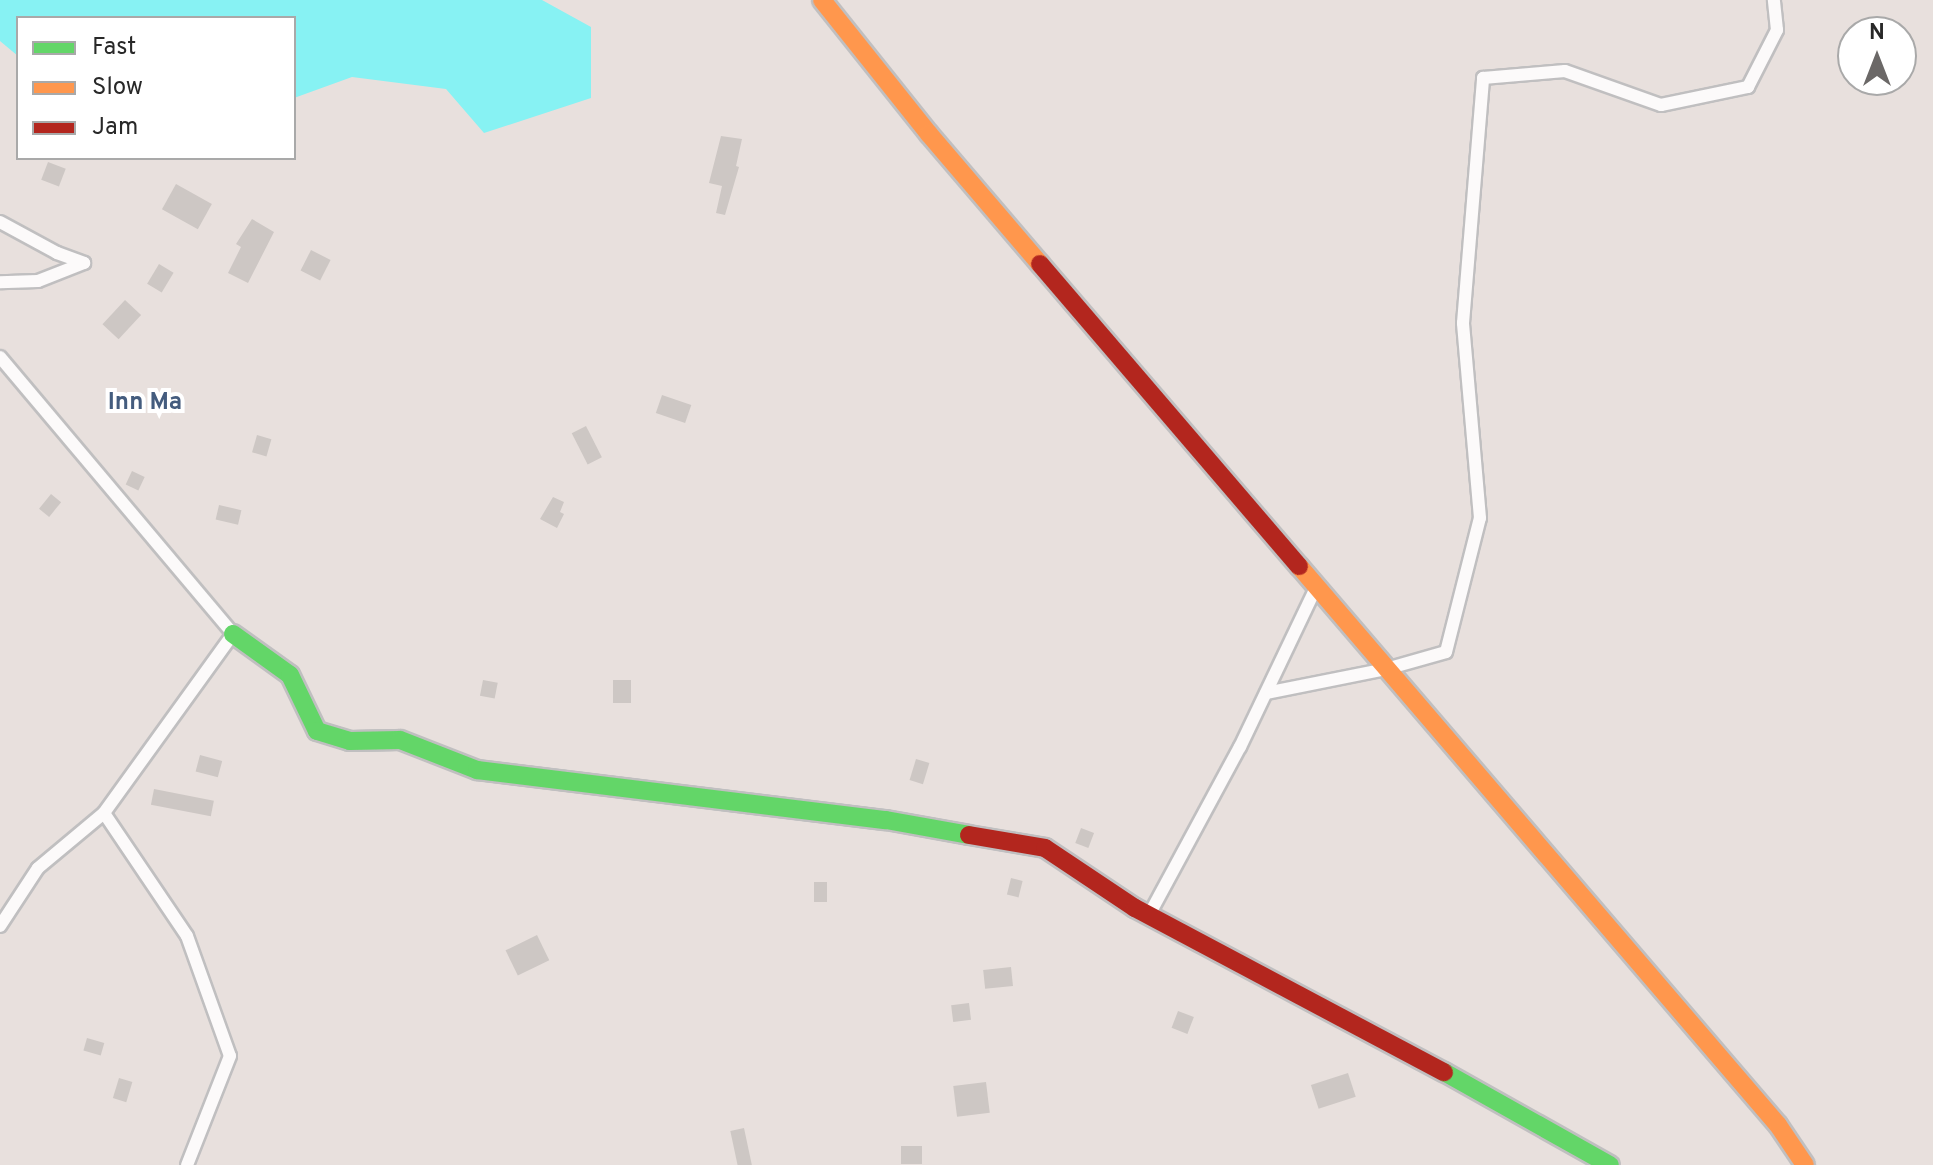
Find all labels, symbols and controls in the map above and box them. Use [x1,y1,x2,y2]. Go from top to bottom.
legend [16,16,296,160]
north arrow [1837,16,1917,96]
text: N [1869,20,1885,47]
text: Fast [92,33,136,63]
text: Slow [92,73,143,103]
text: Jam [92,113,138,143]
district label: Inn Ma [108,390,182,418]

